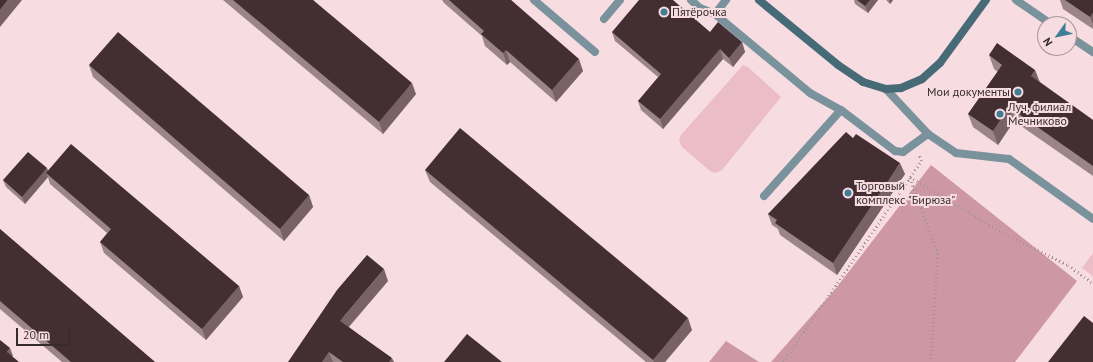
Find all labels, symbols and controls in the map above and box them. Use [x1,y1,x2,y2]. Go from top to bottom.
place label: Пятёрочка [672,5,727,19]
marker: Пятёрочка [659,7,669,17]
north arrow [1037,16,1077,56]
text: N [1040,35,1056,49]
place label: Мои документы [927,85,1010,99]
marker: Мои документы [1013,87,1023,97]
place label: Луч, филиал Мечниково [1008,100,1072,128]
marker: Луч, филиал Мечниково [995,109,1005,119]
place label: Торговый комплекс "Бирюза" [856,179,956,207]
marker: Торговый комплекс "Бирюза" [843,188,853,198]
scale bar [18,320,72,346]
text: 20 m [23,327,49,342]

